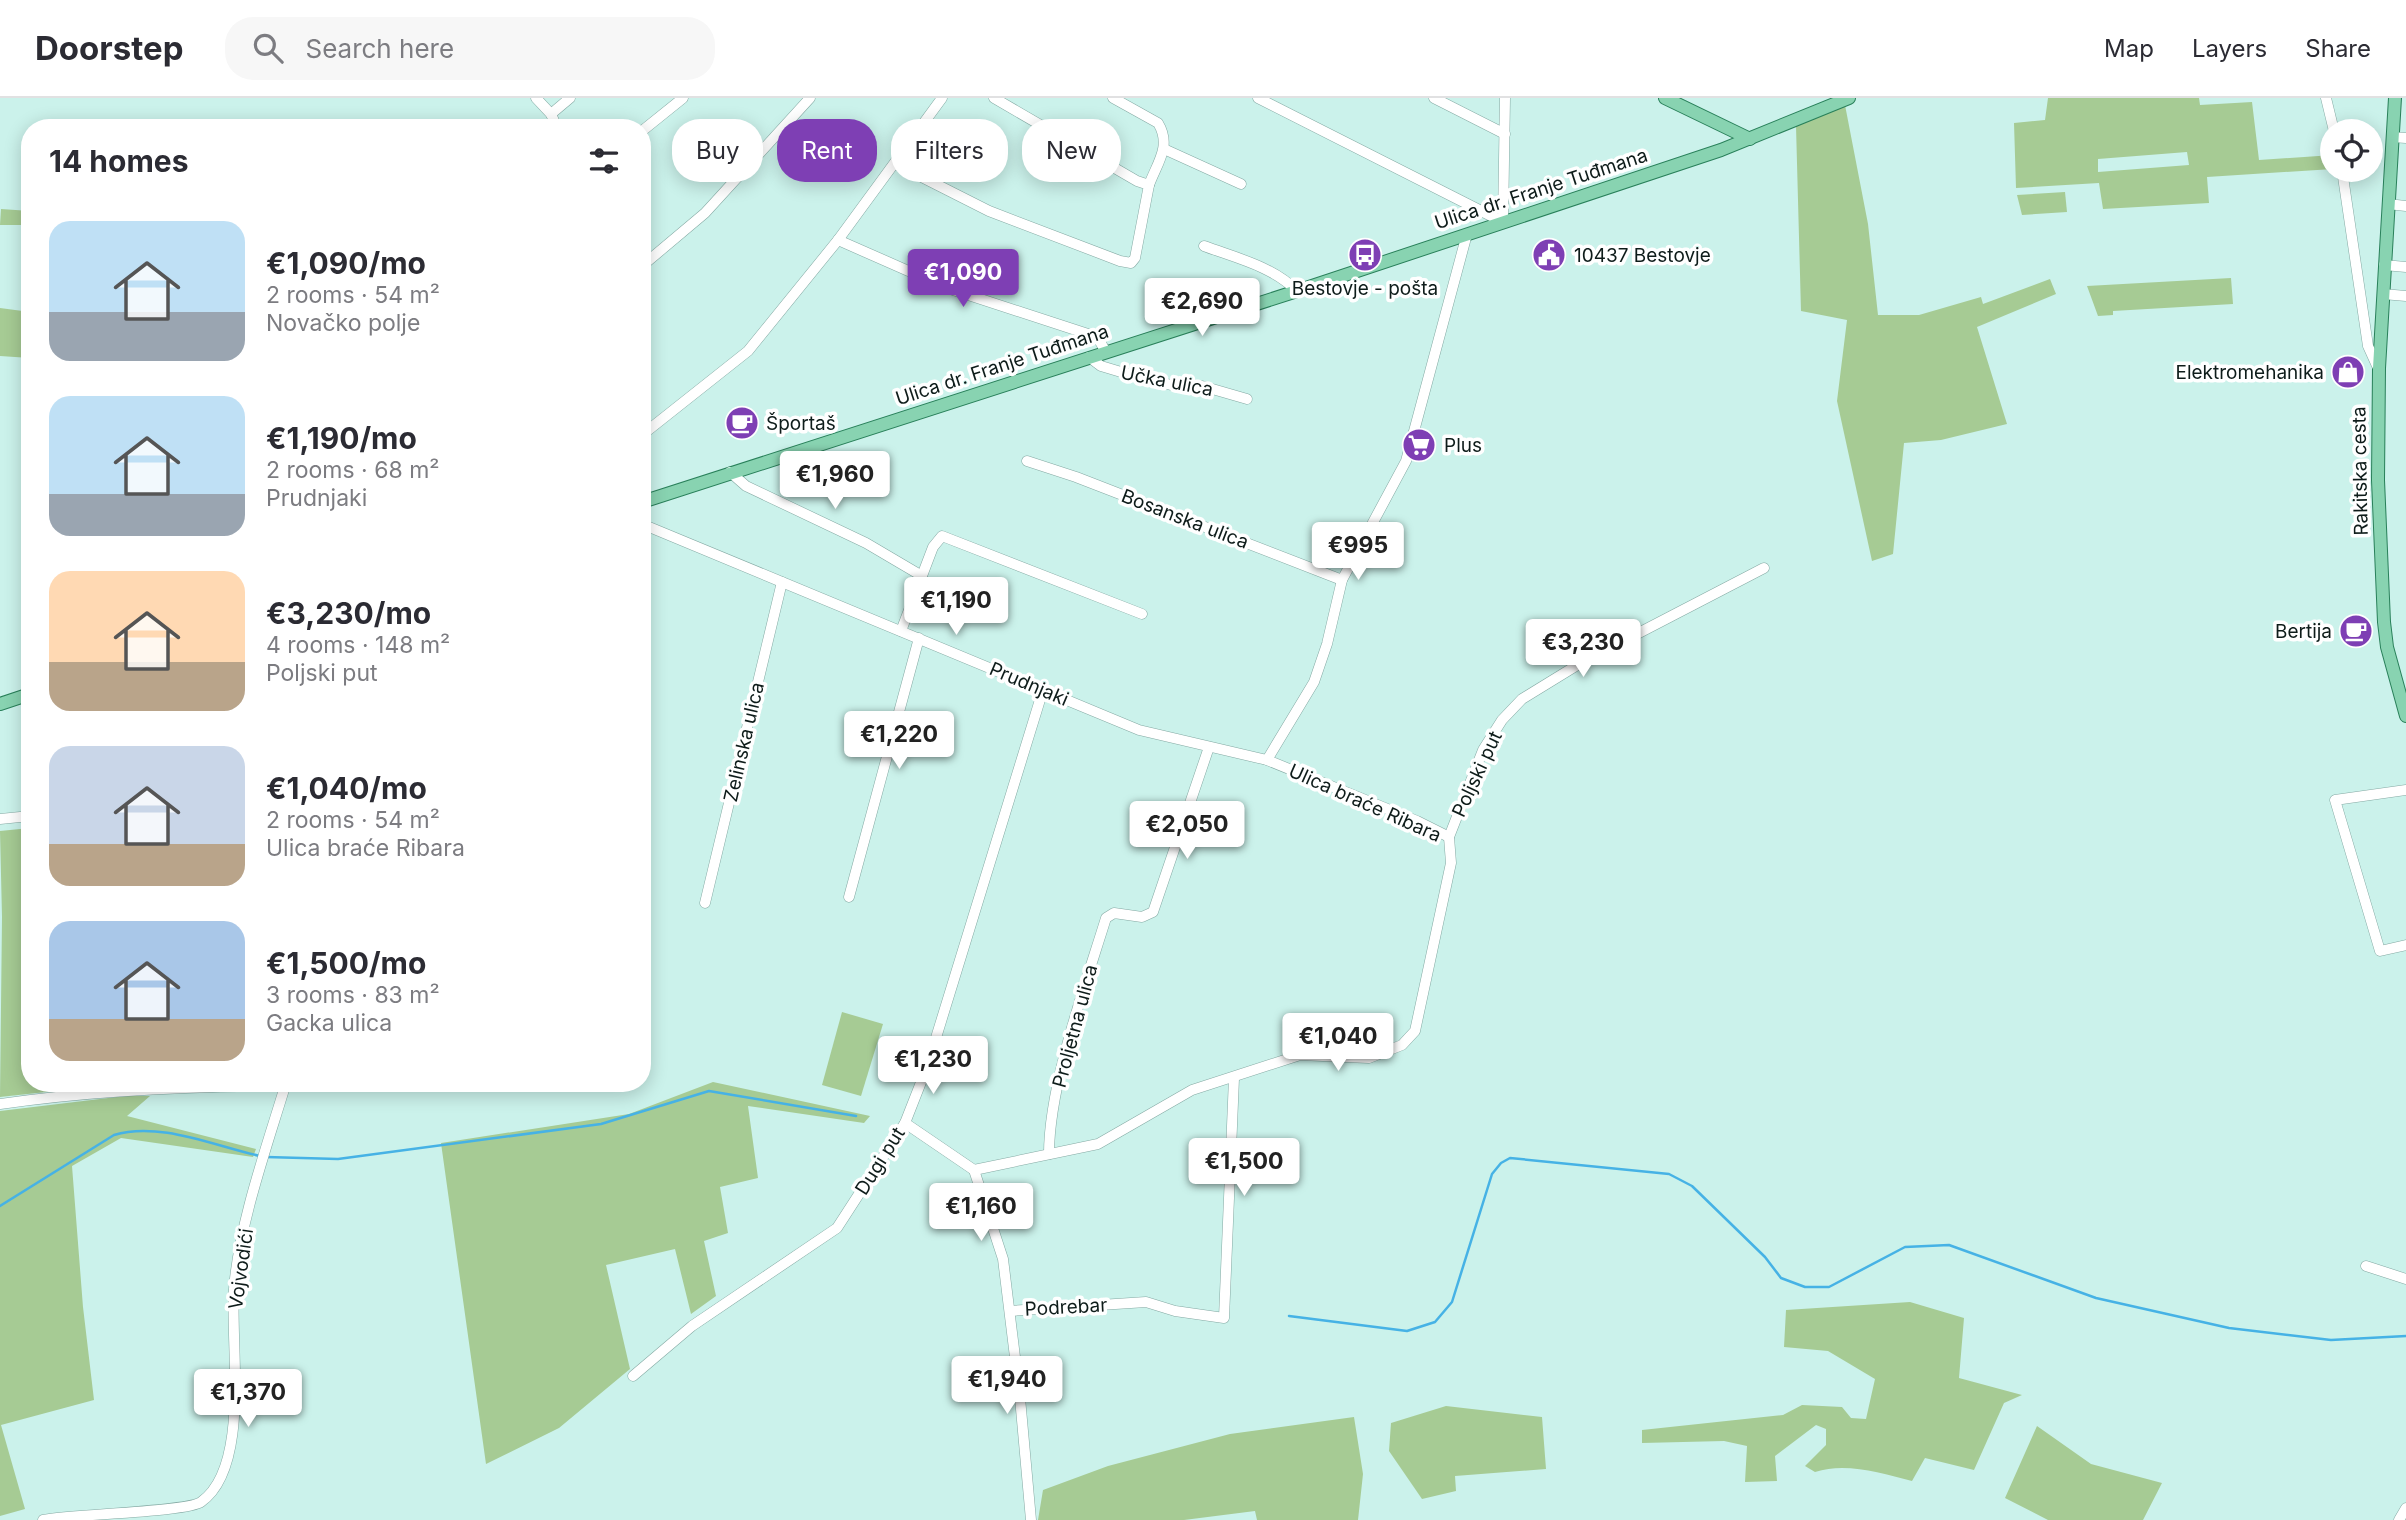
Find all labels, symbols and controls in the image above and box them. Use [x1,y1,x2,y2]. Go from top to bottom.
search box [225,17,715,80]
text: Doorstep [35,28,183,68]
icon: search [249,29,287,67]
text: Search here [305,33,454,64]
text: Map [2104,34,2154,63]
text: Layers [2192,34,2267,63]
text: Share [2305,34,2371,63]
chip: Buy [672,119,763,182]
chip: Rent [777,119,877,182]
chip: Filters [891,119,1008,182]
chip: New [1022,119,1121,182]
map controls [2320,119,2383,182]
button: locate [2320,119,2383,182]
icon: filters [585,142,623,180]
text: 14 homes [49,143,188,179]
street label: Ulica dr. Franje Tuđmana [1432,144,1650,234]
bus stop icon: Bestovje - pošta [1346,236,1384,274]
public building icon: 10437 Bestovje [1530,236,1568,274]
place label: 10437 Bestovje [1574,244,1711,267]
text: €1,090/mo [266,245,426,281]
icon: home [105,249,189,333]
pin: €1,090 [906,250,1020,309]
text: €1,090 [924,258,1002,286]
place label: Bestovje - pošta [1292,277,1438,300]
pin: €2,690 [1145,278,1259,338]
text: 2 rooms · 54 m² [266,281,440,309]
text: €2,690 [1161,287,1243,315]
text: Novačko polje [266,309,420,337]
street label: Ulica dr. Franje Tuđmana [893,320,1111,410]
shop icon: Elektromehanika [2329,353,2367,391]
street label: Učka ulica [1119,361,1215,401]
place label: Elektromehanika [2175,361,2324,384]
cafe icon: Športaš [723,404,761,442]
street label: Rakitska cesta [2347,406,2373,536]
place label: Športaš [766,412,836,435]
text: €1,190/mo [266,420,417,456]
icon: home [105,424,189,508]
supermarket icon: Plus [1400,426,1438,464]
place label: Plus [1444,434,1482,457]
pin: €1,960 [778,452,892,511]
text: 2 rooms · 68 m² [266,456,439,484]
text: €1,960 [796,460,874,488]
text: Prudnjaki [266,484,367,512]
street label: Bosanska ulica [1118,484,1252,554]
pin: €995 [1317,522,1399,582]
text: €995 [1328,531,1388,559]
pin: €1,190 [899,578,1013,637]
text: €1,190 [920,586,992,614]
text: €3,230/mo [266,595,431,631]
icon: home [105,599,189,683]
cafe icon: Bertija [2337,612,2375,650]
pin: €3,230 [1526,620,1640,679]
place label: Bertija [2275,620,2332,643]
text: €3,230 [1542,628,1624,656]
text: 4 rooms · 148 m² [266,631,450,659]
street label: Prudnjaki [986,657,1072,711]
text: Poljski put [266,659,378,687]
street label: Zelinska ulica [719,680,769,804]
pin: €1,220 [842,712,956,771]
text: €1,220 [860,720,938,748]
street label: Poljski put [1447,727,1507,821]
street label: Ulica braće Ribara [1285,759,1445,847]
text: €1,040/mo [266,770,427,806]
icon: home [105,774,189,858]
pin: €2,050 [1130,802,1244,861]
text: 2 rooms · 54 m² [266,806,440,834]
text: €2,050 [1146,810,1228,838]
text: Ulica braće Ribara [266,834,465,862]
text: €1,500/mo [266,945,426,981]
icon: home [105,949,189,1033]
street label: Proljetna ulica [1048,962,1102,1090]
text: 3 rooms · 83 m² [266,981,440,1009]
text: Gacka ulica [266,1009,392,1037]
pin: €1,040 [1281,1014,1395,1073]
text: €1,040 [1298,1022,1378,1050]
pin: €1,230 [876,1037,990,1096]
text: €1,230 [894,1045,972,1073]
street label: Dugi put [850,1123,910,1199]
pin: €1,500 [1187,1138,1301,1198]
text: €1,500 [1205,1147,1283,1175]
pin: €1,160 [924,1184,1038,1243]
text: €1,160 [945,1192,1017,1220]
street label: Vojvodići [224,1227,258,1311]
street label: Podrebar [1024,1293,1108,1321]
pin: €1,940 [950,1356,1064,1416]
text: €1,940 [967,1365,1047,1393]
pin: €1,370 [191,1370,305,1429]
text: €1,370 [210,1378,286,1406]

